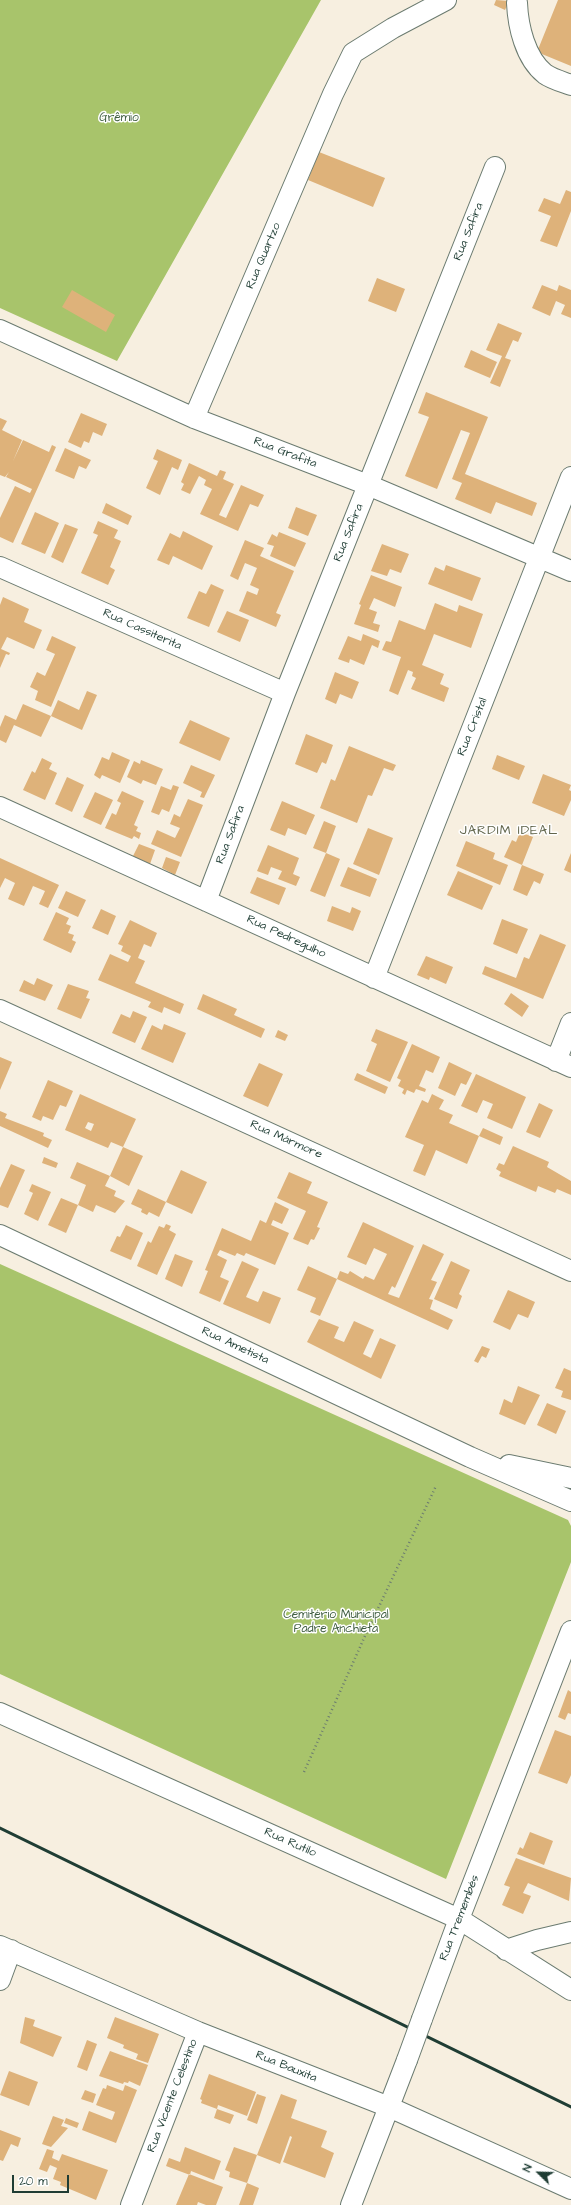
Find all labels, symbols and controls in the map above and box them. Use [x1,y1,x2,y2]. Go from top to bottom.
park label: Grêmio [99,111,139,125]
street label: Rua Safira [451,201,487,263]
street label: Rua Quartzo [244,221,284,291]
street label: Rua Grafita [251,434,319,472]
street label: Rua Safira [331,502,367,564]
street label: Rua Cassiterita [100,606,184,654]
street label: Rua Cristal [455,696,491,758]
street label: Rua Safira [213,804,249,866]
district label: JARDIM IDEAL [460,823,558,839]
street label: Rua Pedregulho [244,912,328,962]
street label: Rua Mármore [248,1118,324,1162]
street label: Rua Ametista [199,1324,271,1368]
park label: Cemitério Municipal Padre Anchieta [283,1608,389,1636]
street label: Rua Rutilo [262,1825,318,1861]
street label: Rua Tremembés [437,1873,483,1963]
street label: Rua Vicente Celestino [145,2037,201,2155]
street label: Rua Bauxita [253,2048,319,2086]
north arrow [519,2153,559,2193]
text: N [519,2162,536,2174]
scale bar [14,2167,71,2193]
text: 20 m [19,2173,48,2190]

